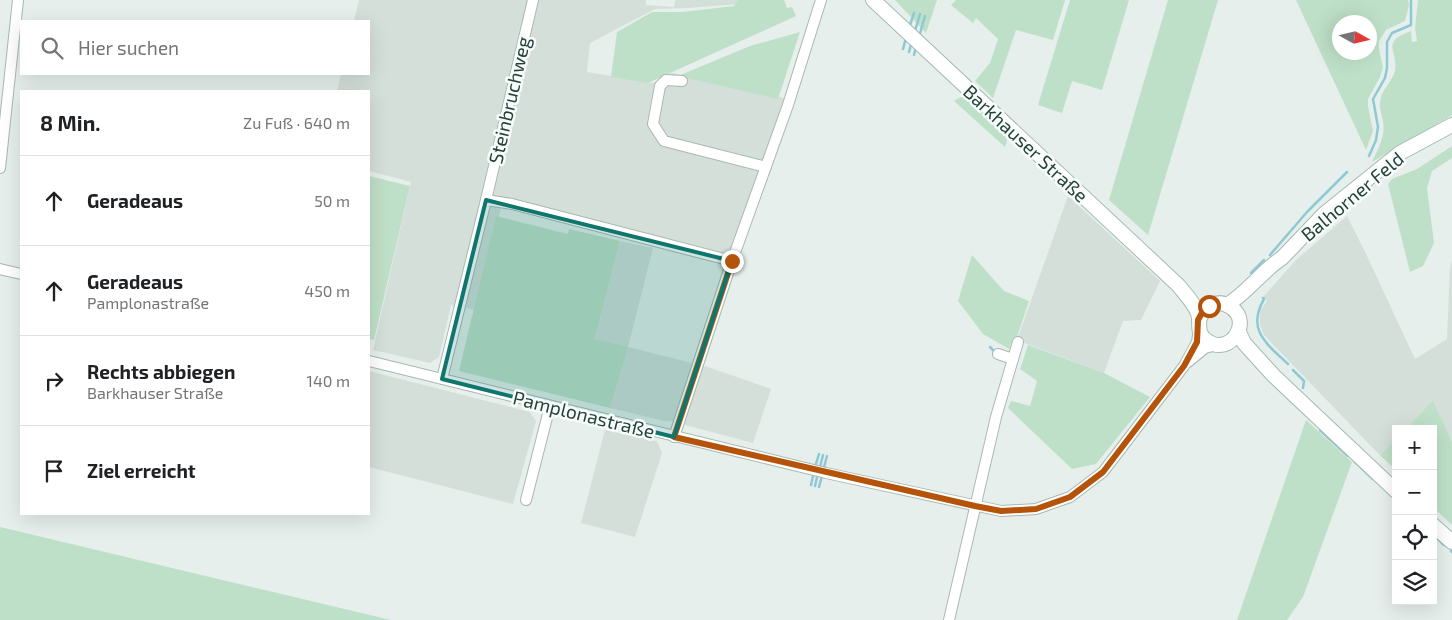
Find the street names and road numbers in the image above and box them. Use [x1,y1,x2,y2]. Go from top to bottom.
street label: Steinbruchweg [483,34,535,166]
street label: Barkhauser Straße [959,79,1093,207]
street label: Balhorner Feld [1296,146,1408,246]
street label: Pamplonastraße [511,385,657,443]

